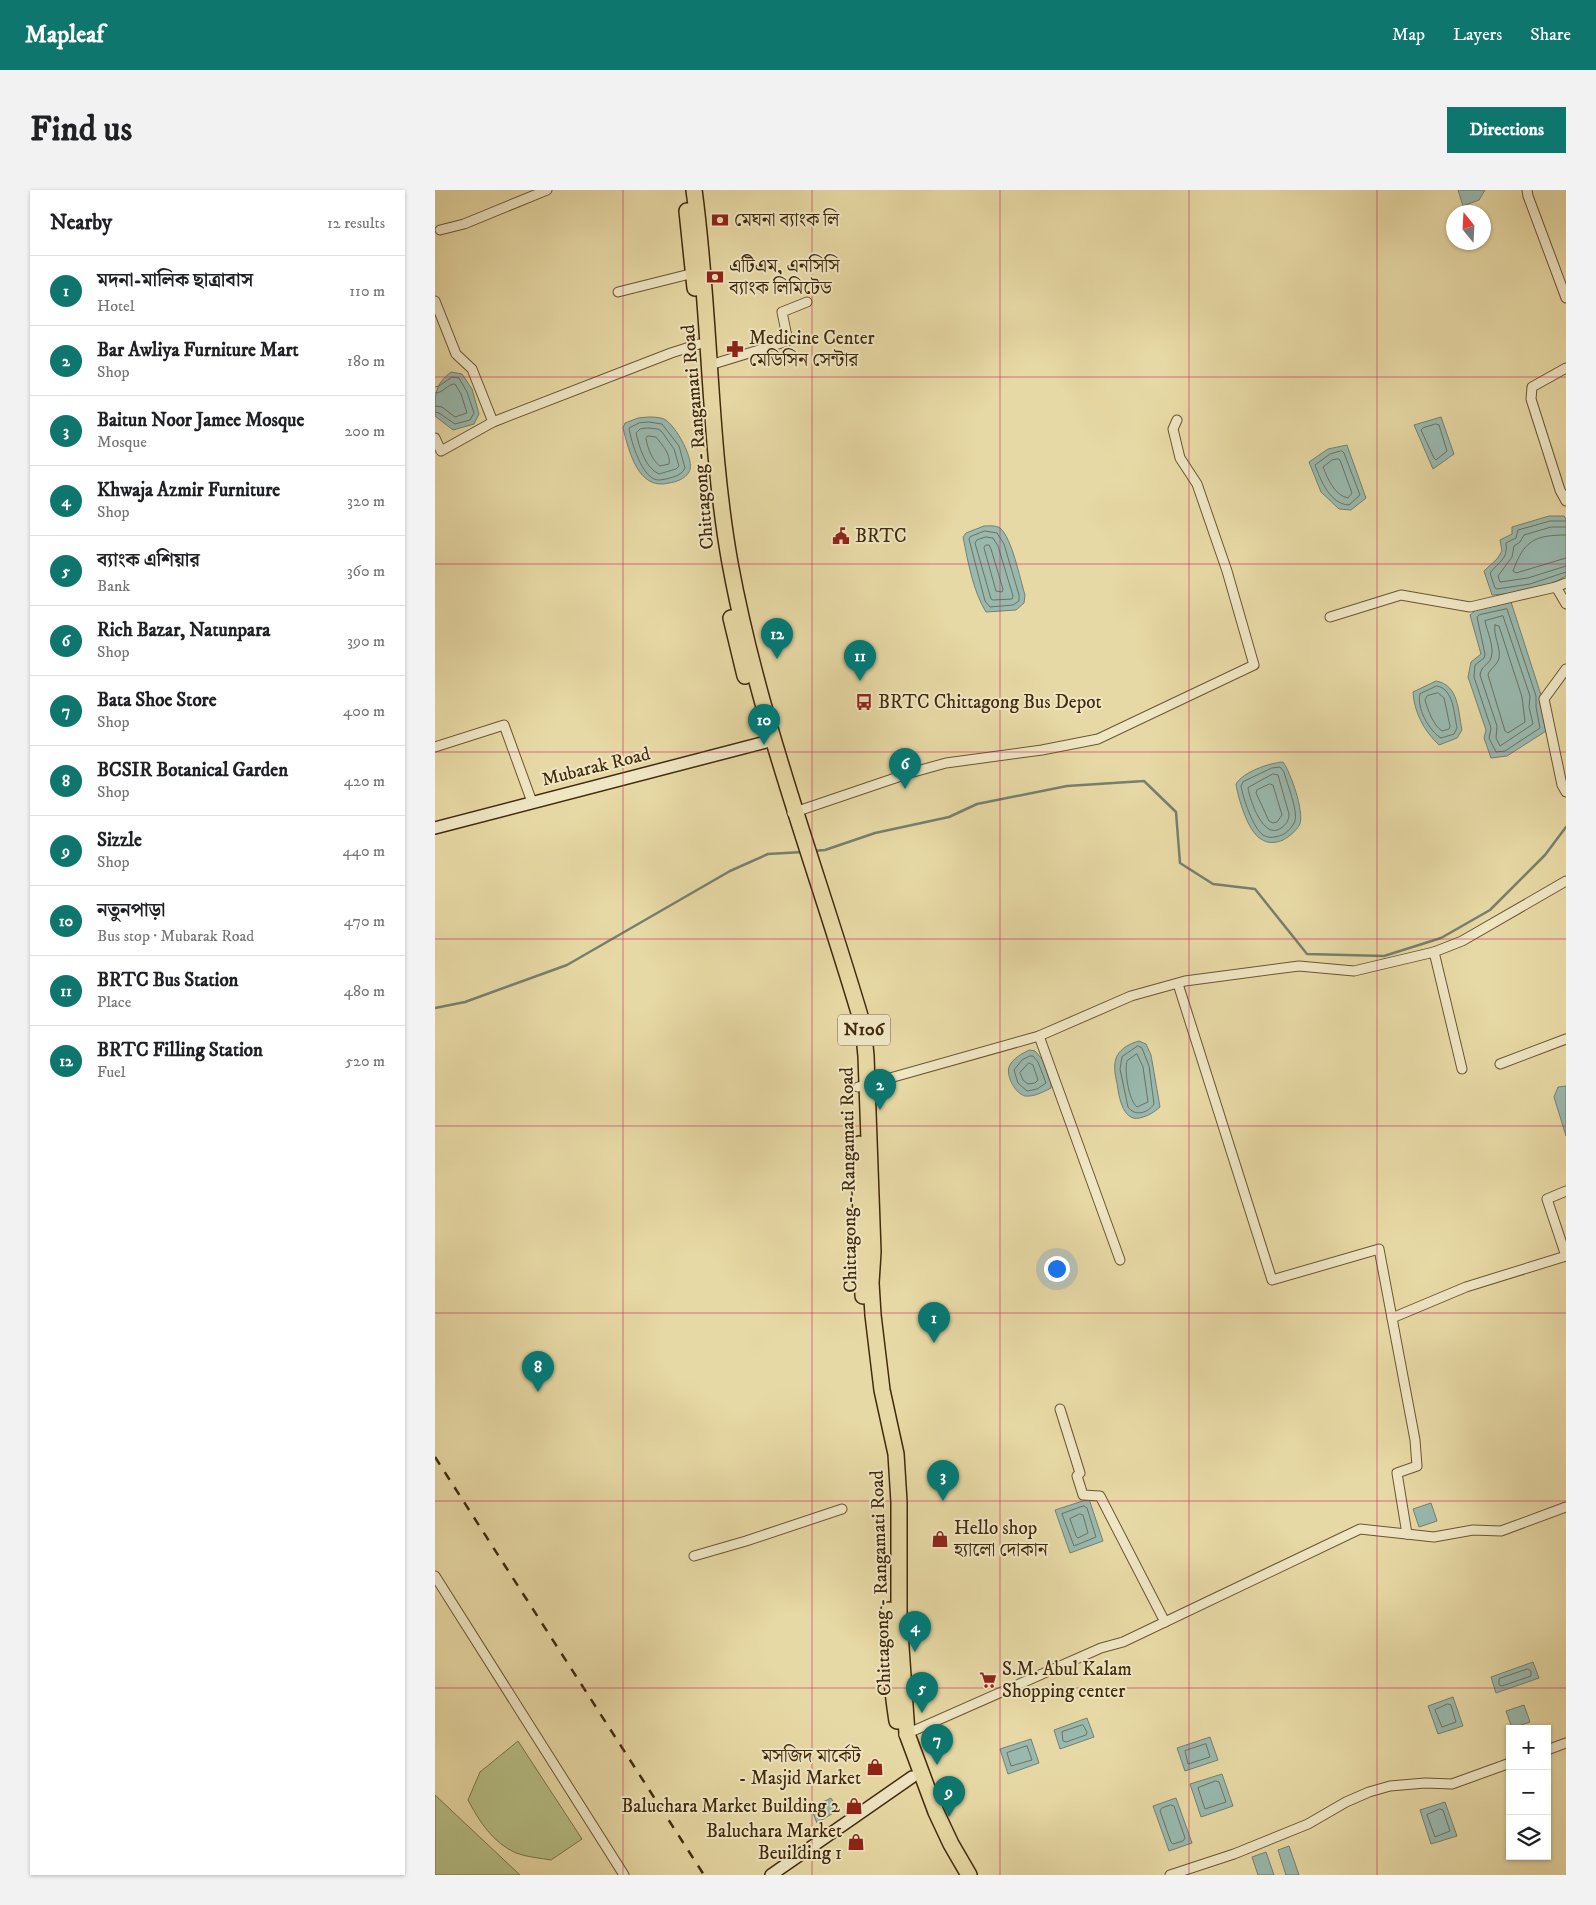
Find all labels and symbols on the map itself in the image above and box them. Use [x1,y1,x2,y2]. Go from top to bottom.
north arrow [1446,205,1491,250]
place label: মেঘনা ব্যাংক লি [734,208,840,232]
bank icon: মেঘনা ব্যাংক লি [710,210,730,230]
place label: এটিএম, এনসিসি ব্যাংক লিমিটেড [728,254,841,300]
bank icon: এটিএম, এনসিসি ব্যাংক লিমিটেড [705,267,725,287]
street label: Chittagong - Rangamati Road [677,323,719,551]
place label: Medicine Center মেডিসিন সেন্টার [749,327,875,372]
pharmacy icon: Medicine Center মেডিসিন সেন্টার [725,339,745,359]
place label: BRTC [855,525,907,548]
public building icon: BRTC [831,526,851,546]
pin: 12 [761,618,793,659]
pin: 11 [844,640,876,681]
place label: BRTC Chittagong Bus Depot [878,691,1102,714]
bus stop icon: BRTC Chittagong Bus Depot [854,692,874,712]
pin: 10 [748,704,780,745]
street label: Mubarak Road [539,742,653,792]
pin: 6 [889,748,921,789]
road number: N106 [838,1014,890,1046]
street label: Chittagong - Rangamati Road [836,1066,862,1293]
pin: 2 [864,1069,896,1110]
your location [1044,1256,1070,1282]
pin: 1 [918,1302,950,1343]
pin: 8 [522,1351,554,1392]
pin: 3 [927,1460,959,1501]
street label: Chittagong - Rangamati Road [866,1469,896,1696]
place label: Hello shop হ্যালো দোকান [953,1517,1049,1562]
shop icon: Hello shop হ্যালো দোকান [930,1529,950,1549]
pin: 4 [899,1611,931,1652]
place label: S.M. Abul Kalam Shopping center [1002,1658,1132,1703]
supermarket icon: S.M. Abul Kalam Shopping center [978,1670,998,1690]
pin: 5 [906,1672,938,1713]
pin: 7 [921,1724,953,1765]
place label: মসজিদ মার্কেট - Masjid Market [739,1744,863,1790]
shop icon: মসজিদ মার্কেট - Masjid Market [865,1757,885,1777]
pin: 9 [933,1776,965,1817]
place label: Baluchara Market Building 2 [621,1795,841,1818]
shop icon: Baluchara Market Building 2 [844,1796,864,1816]
place label: Baluchara Market Beuilding 1 [706,1820,842,1865]
shop icon: Baluchara Market Beuilding 1 [846,1832,866,1852]

